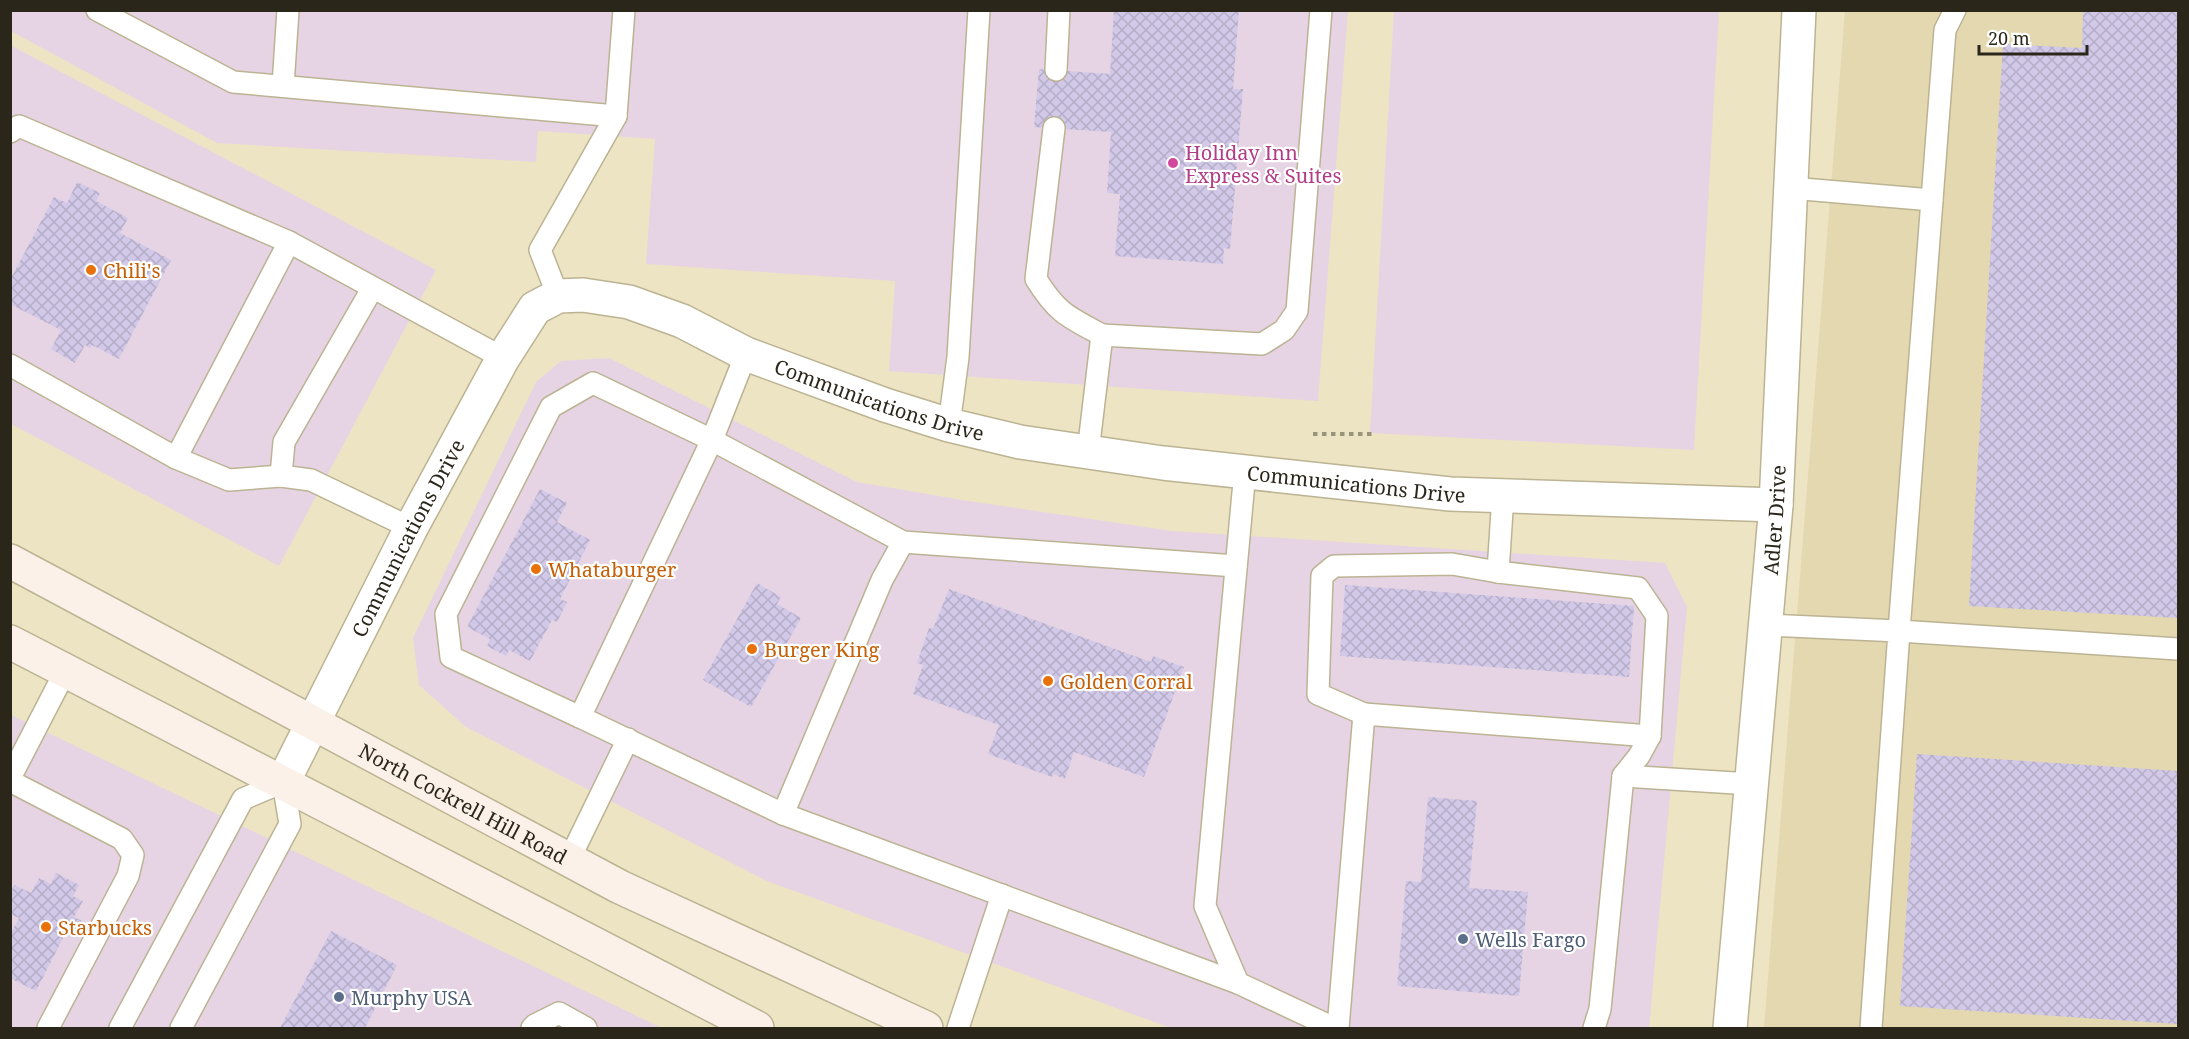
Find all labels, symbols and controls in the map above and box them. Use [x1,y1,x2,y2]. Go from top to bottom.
scale bar [1979,18,2087,56]
text: 20 m [1988,26,2030,50]
place label: Holiday Inn Express & Suites [1185,139,1341,189]
marker: Holiday Inn Express & Suites [1166,156,1180,170]
place label: Chili's [103,257,160,284]
marker: Chili's [84,263,98,277]
street label: Communications Drive [771,352,987,446]
street label: Communications Drive [345,434,470,641]
street label: Communications Drive [1246,459,1466,508]
street label: Adler Drive [1756,464,1791,576]
place label: Whataburger [548,556,677,583]
marker: Whataburger [529,562,543,576]
place label: Burger King [764,636,880,663]
marker: Burger King [745,642,759,656]
place label: Golden Corral [1060,668,1193,695]
marker: Golden Corral [1041,674,1055,688]
street label: North Cockrell Hill Road [354,737,572,870]
place label: Starbucks [58,914,152,941]
marker: Starbucks [39,920,53,934]
place label: Wells Fargo [1475,926,1586,953]
marker: Wells Fargo [1456,932,1470,946]
place label: Murphy USA [351,984,473,1011]
marker: Murphy USA [332,990,346,1004]

